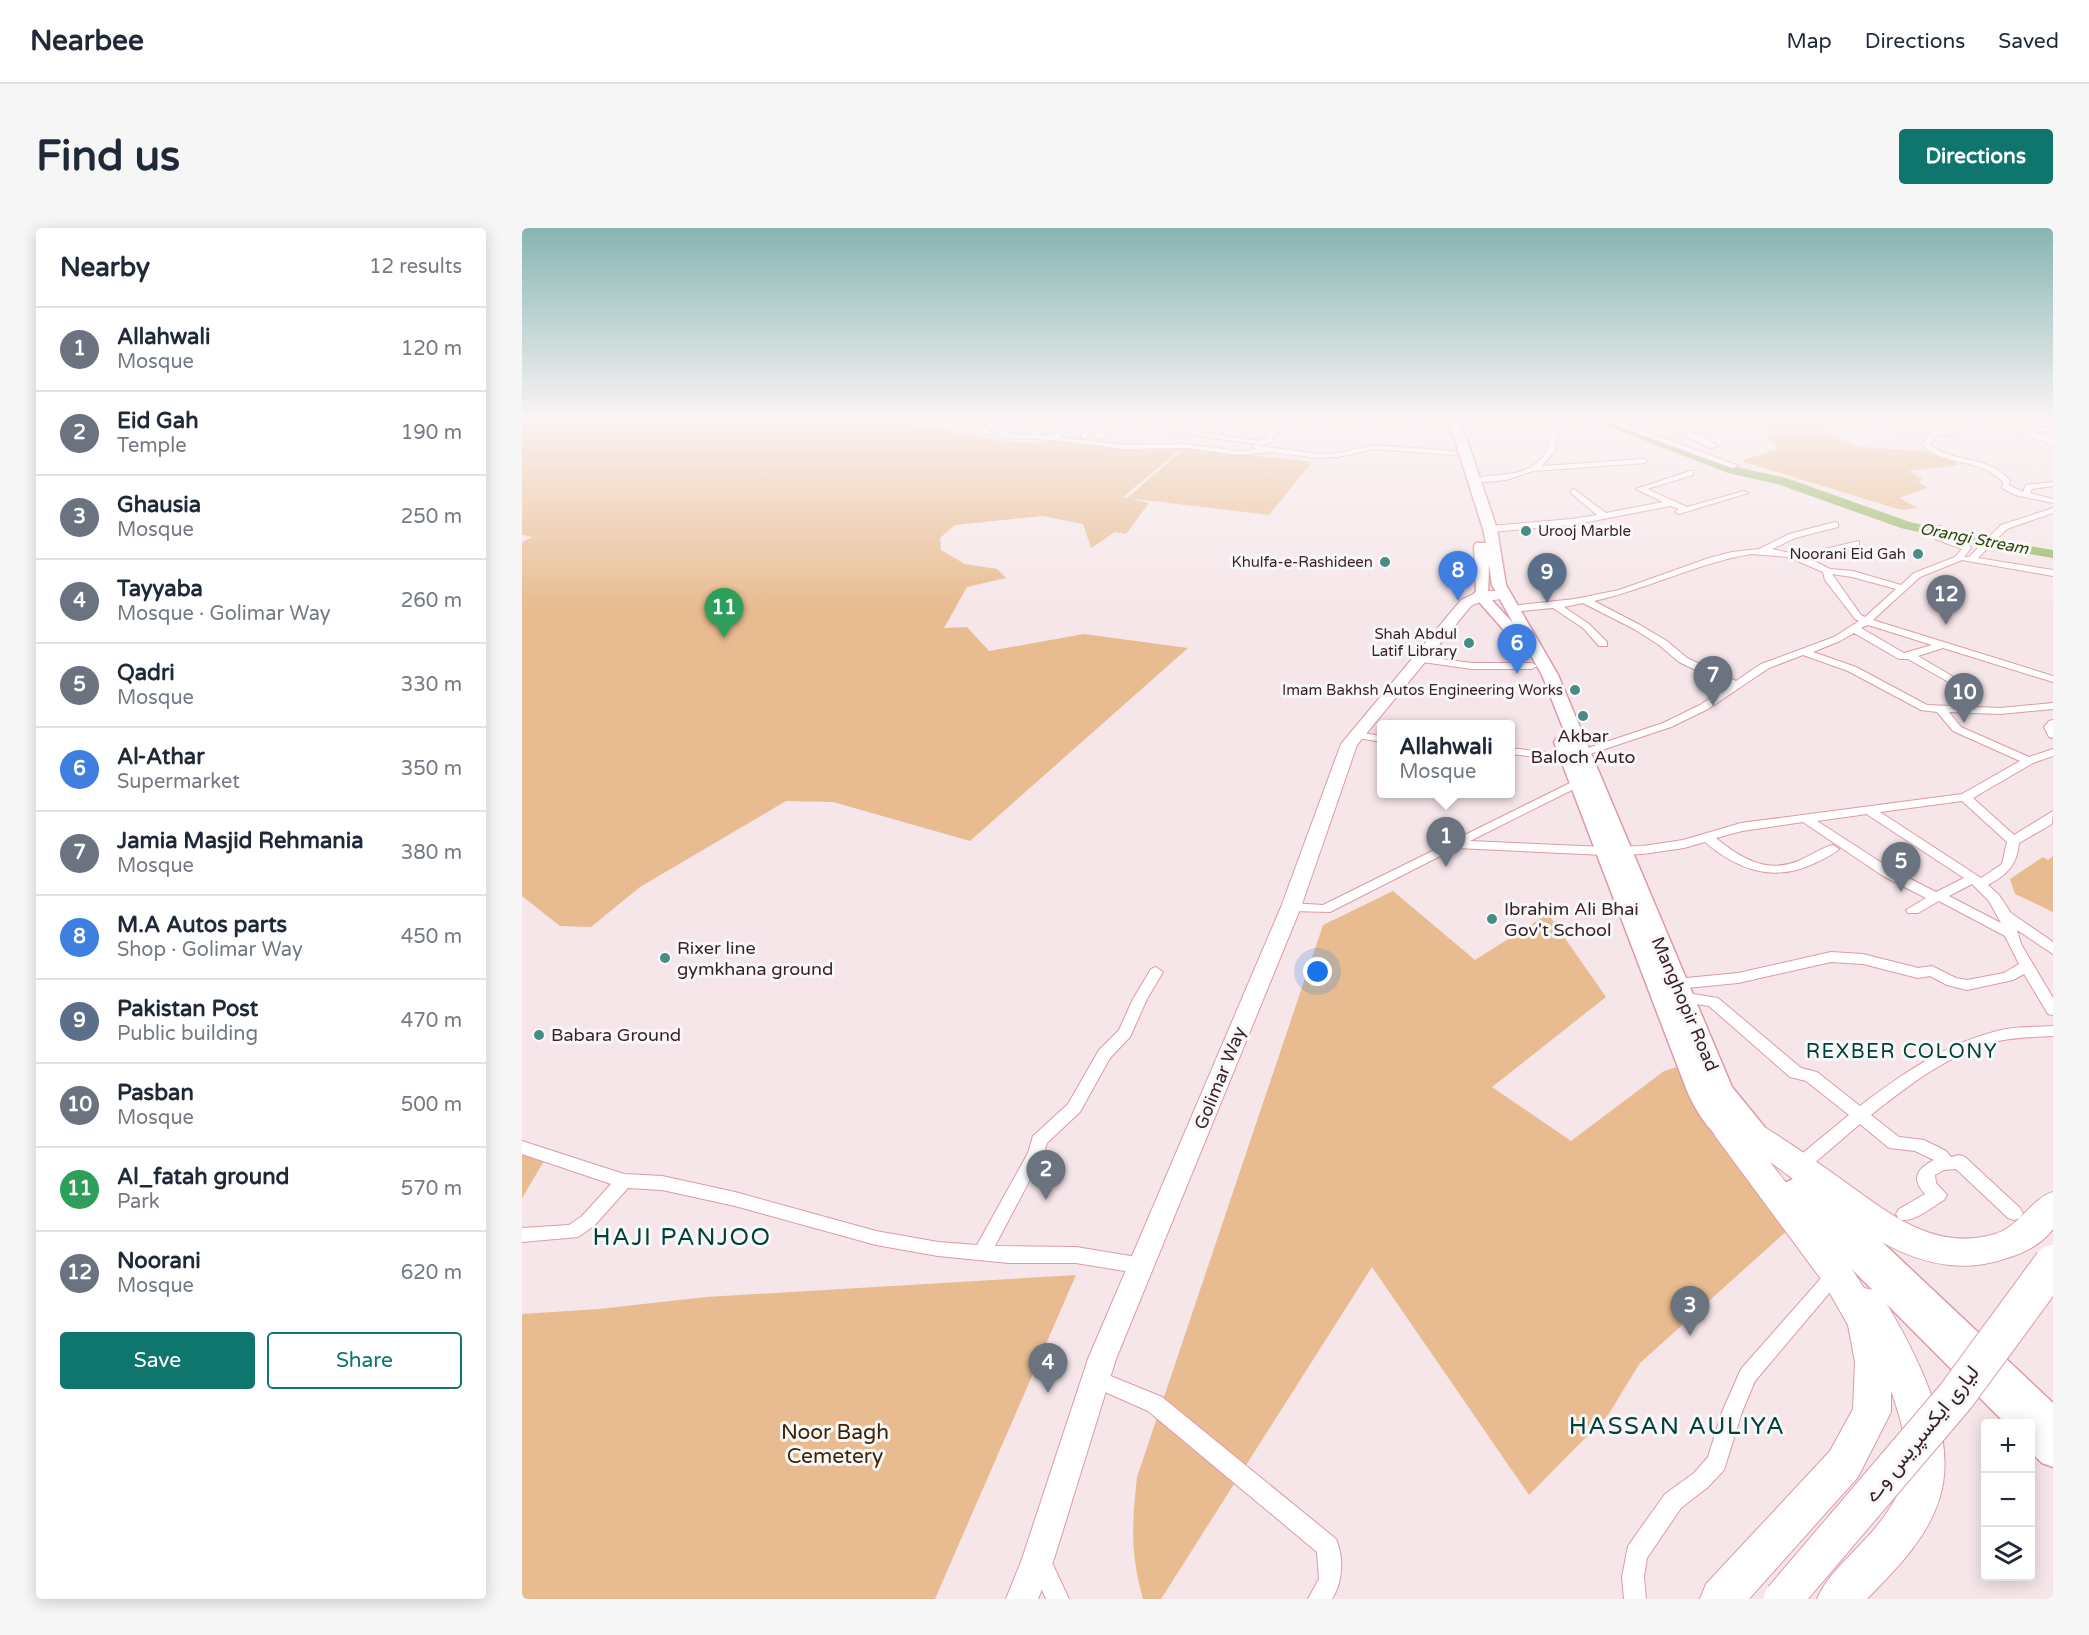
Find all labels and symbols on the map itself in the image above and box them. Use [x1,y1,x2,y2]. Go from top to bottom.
water label: Orangi Stream [1918,519,2030,559]
place label: Urooj Marble [1538,522,1631,540]
marker: Urooj Marble [1519,524,1533,538]
place label: Noorani Eid Gah [1789,545,1906,563]
marker: Noorani Eid Gah [1911,547,1925,561]
pin: 8 [1438,552,1478,601]
place label: Khulfa-e-Rashideen [1232,553,1373,571]
pin: 9 [1528,554,1566,603]
marker: Khulfa-e-Rashideen [1378,555,1392,569]
pin: 12 [1926,576,1966,625]
pin: 11 [704,588,744,638]
pin: 6 [1498,624,1536,674]
place label: Shah Abdul Latif Library [1371,625,1457,660]
marker: Shah Abdul Latif Library [1462,636,1476,650]
pin: 7 [1694,656,1732,706]
pin: 10 [1944,674,1984,723]
place label: Imam Bakhsh Autos Engineering Works [1282,681,1563,699]
marker: Imam Bakhsh Autos Engineering Works [1568,683,1582,697]
marker: Akbar Baloch Auto [1576,709,1590,723]
place label: Akbar Baloch Auto [1530,725,1636,768]
pin: 1 [1426,818,1466,867]
pin: 5 [1882,842,1920,892]
place label: Ibrahim Ali Bhai Gov't School [1504,898,1639,941]
marker: Ibrahim Ali Bhai Gov't School [1485,912,1499,926]
street label: Manghopir Road [1647,933,1723,1075]
place label: Rixer line gymkhana ground [677,937,833,980]
marker: Rixer line gymkhana ground [658,951,672,965]
your location [1303,957,1332,986]
street label: Golimar Way [1189,1023,1251,1133]
place label: Babara Ground [551,1024,681,1046]
marker: Babara Ground [532,1028,546,1042]
district label: REXBER COLONY [1806,1040,1998,1064]
pin: 2 [1026,1150,1066,1200]
district label: HAJI PANJOO [592,1223,772,1252]
pin: 3 [1670,1286,1710,1336]
pin: 4 [1028,1344,1068,1393]
street label: لیاری ایکسپریس وے [1859,1361,1986,1508]
district label: HASSAN AULIYA [1569,1412,1785,1441]
park label: Noor Bagh Cemetery [781,1420,889,1469]

